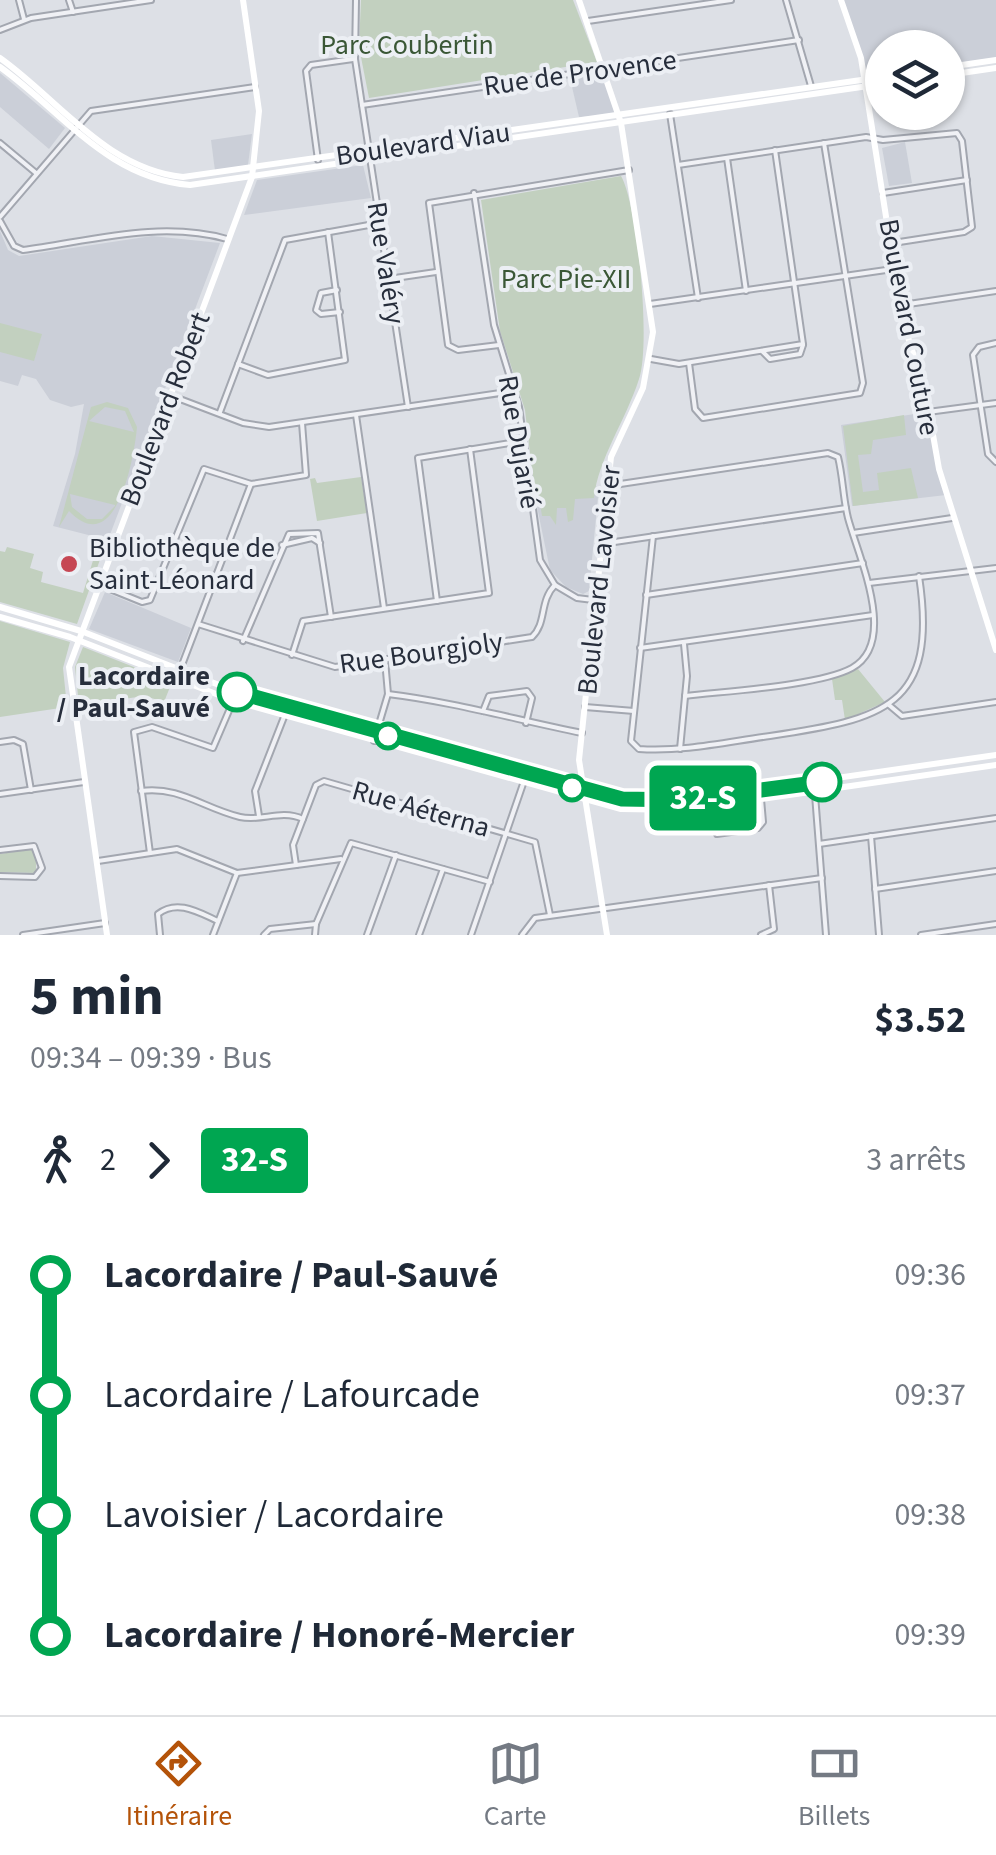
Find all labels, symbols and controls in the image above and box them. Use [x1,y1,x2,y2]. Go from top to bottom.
park label: Parc Coubertin [320,25,494,65]
map controls [865,30,965,130]
button: layers [865,30,965,130]
street label: Rue de Provence [481,40,679,106]
street label: Boulevard Viau [333,112,513,176]
street label: Rue Valéry [357,199,415,327]
street label: Boulevard Couture [868,215,950,439]
park label: Parc Pie-XII [501,259,631,299]
street label: Boulevard Robert [110,306,221,512]
street label: Rue Dujarié [488,372,550,512]
street label: Boulevard Lavoisier [567,463,631,697]
place label: Bibliothèque de Saint-Léonard [89,528,275,600]
marker: Bibliothèque de Saint-Léonard [58,553,80,575]
street label: Rue Bourgjoly [337,622,505,684]
place label: Lacordaire / Paul-Sauvé [57,656,210,728]
marker: Lacordaire / Paul-Sauvé [218,673,256,711]
unlabelled marker [375,723,401,749]
unlabelled marker [803,763,841,801]
line badge: 32-S [633,766,773,830]
street label: Rue Aéterna [347,770,495,848]
text: 32-S [669,773,737,823]
unlabelled marker [559,775,585,801]
text: 5 min [30,958,164,1036]
text: $3.52 [874,993,966,1047]
text: 09:34 – 09:39 · Bus [30,1035,272,1081]
icon: walk [30,1133,85,1188]
icon: forward [131,1133,186,1188]
text: 32-S [221,1135,288,1185]
text: 2 [100,1137,116,1183]
text: 3 arrêts [866,1137,966,1183]
text: Lacordaire / Paul-Sauvé [104,1248,499,1302]
text: 09:36 [894,1252,966,1298]
text: Lacordaire / Lafourcade [104,1368,480,1422]
text: 09:37 [894,1372,966,1418]
text: Lavoisier / Lacordaire [104,1488,444,1542]
text: 09:38 [894,1492,966,1538]
text: Lacordaire / Honoré-Mercier [104,1608,575,1662]
text: 09:39 [894,1612,966,1658]
tab: Itinéraire [126,1736,232,1836]
tab: Carte [484,1736,546,1836]
tab: Billets [798,1736,870,1836]

